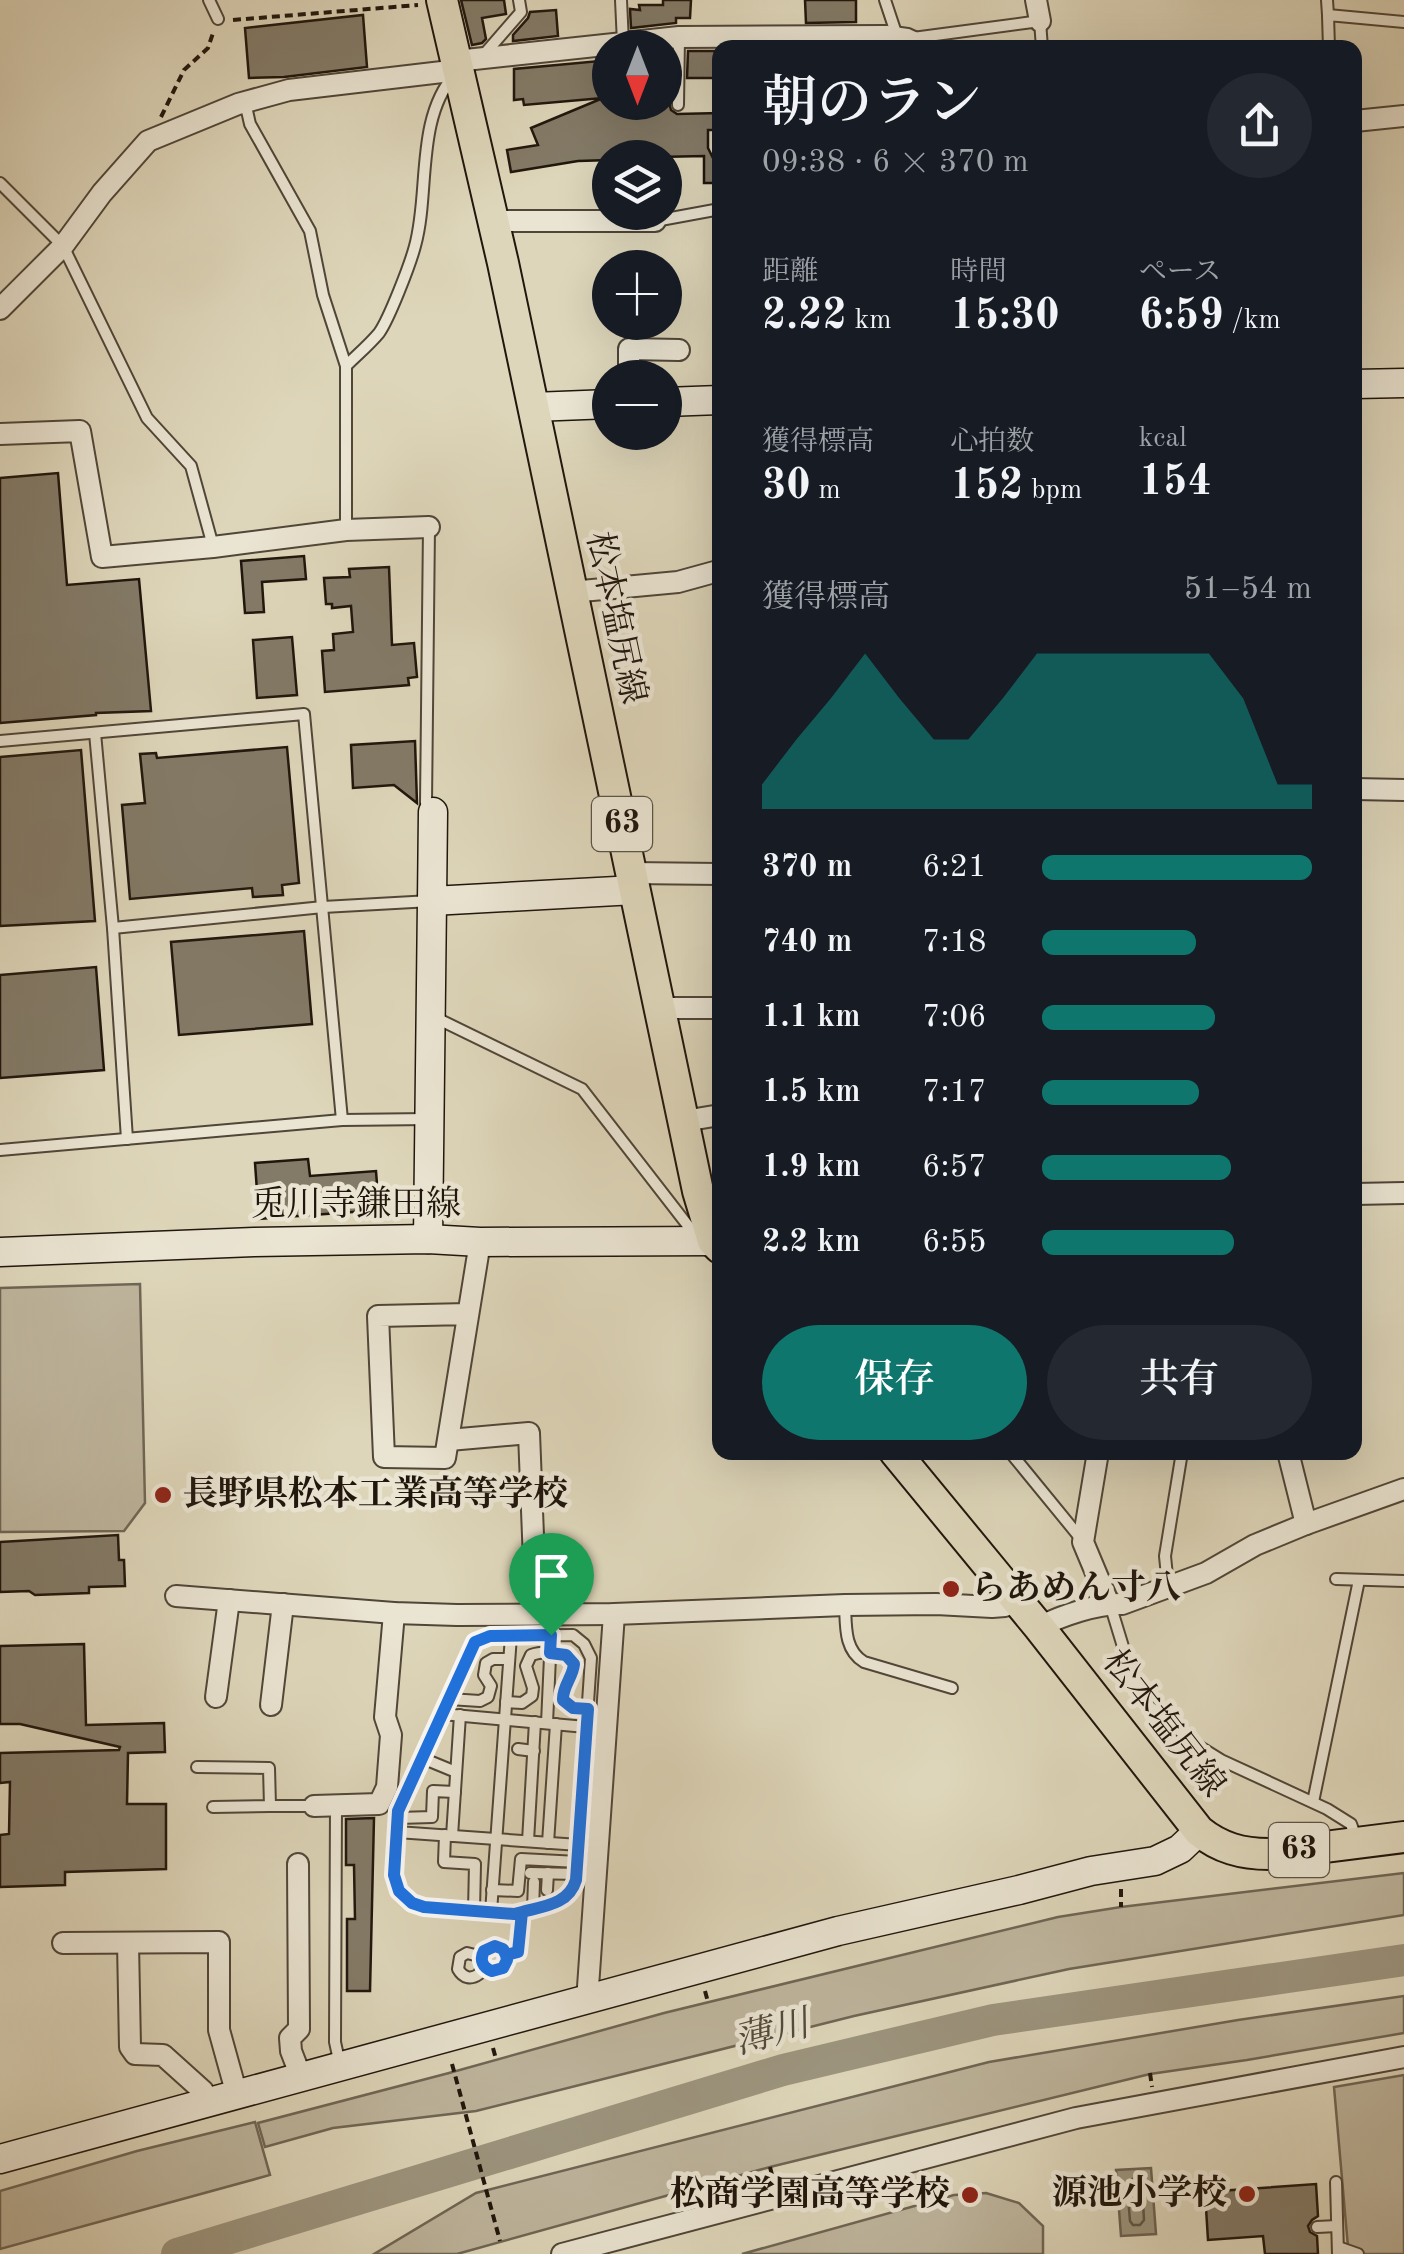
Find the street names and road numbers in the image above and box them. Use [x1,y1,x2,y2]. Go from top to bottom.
street label: 松本塩尻線 [580,528,653,707]
road number: 63 [592,797,652,851]
street label: 兎川寺鎌田線 [251,1185,461,1223]
street label: 松本塩尻線 [1095,1642,1233,1804]
road number: 63 [1269,1823,1329,1877]

